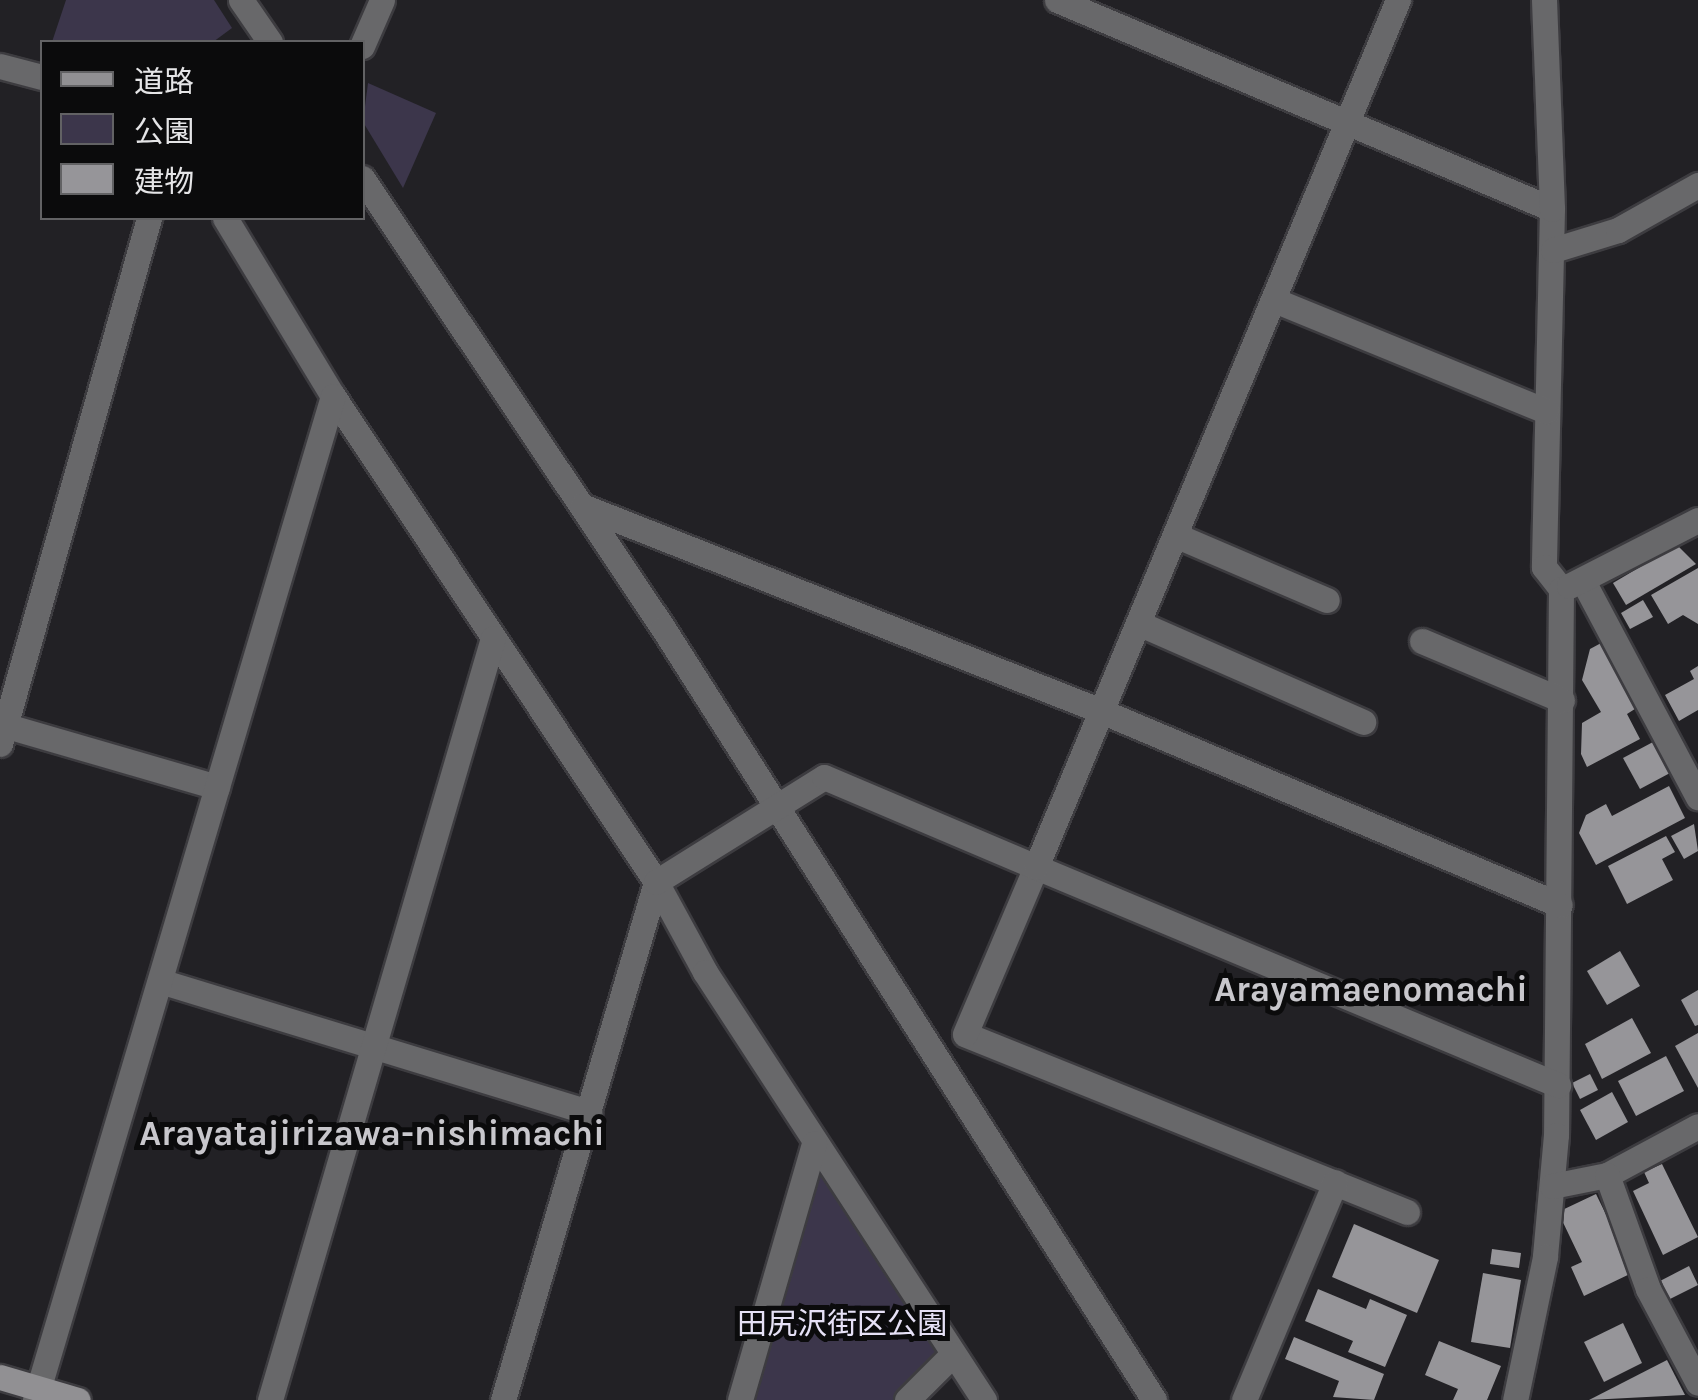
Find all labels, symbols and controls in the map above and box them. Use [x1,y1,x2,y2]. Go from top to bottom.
legend [40,40,365,220]
text: 道路 [134,64,194,100]
text: 公園 [134,114,194,150]
text: 建物 [134,164,194,200]
district label: Arayamaenomachi [1214,969,1528,1011]
district label: Arayatajirizawa-nishimachi [139,1113,605,1155]
park label: 田尻沢街区公園 [737,1306,947,1342]

